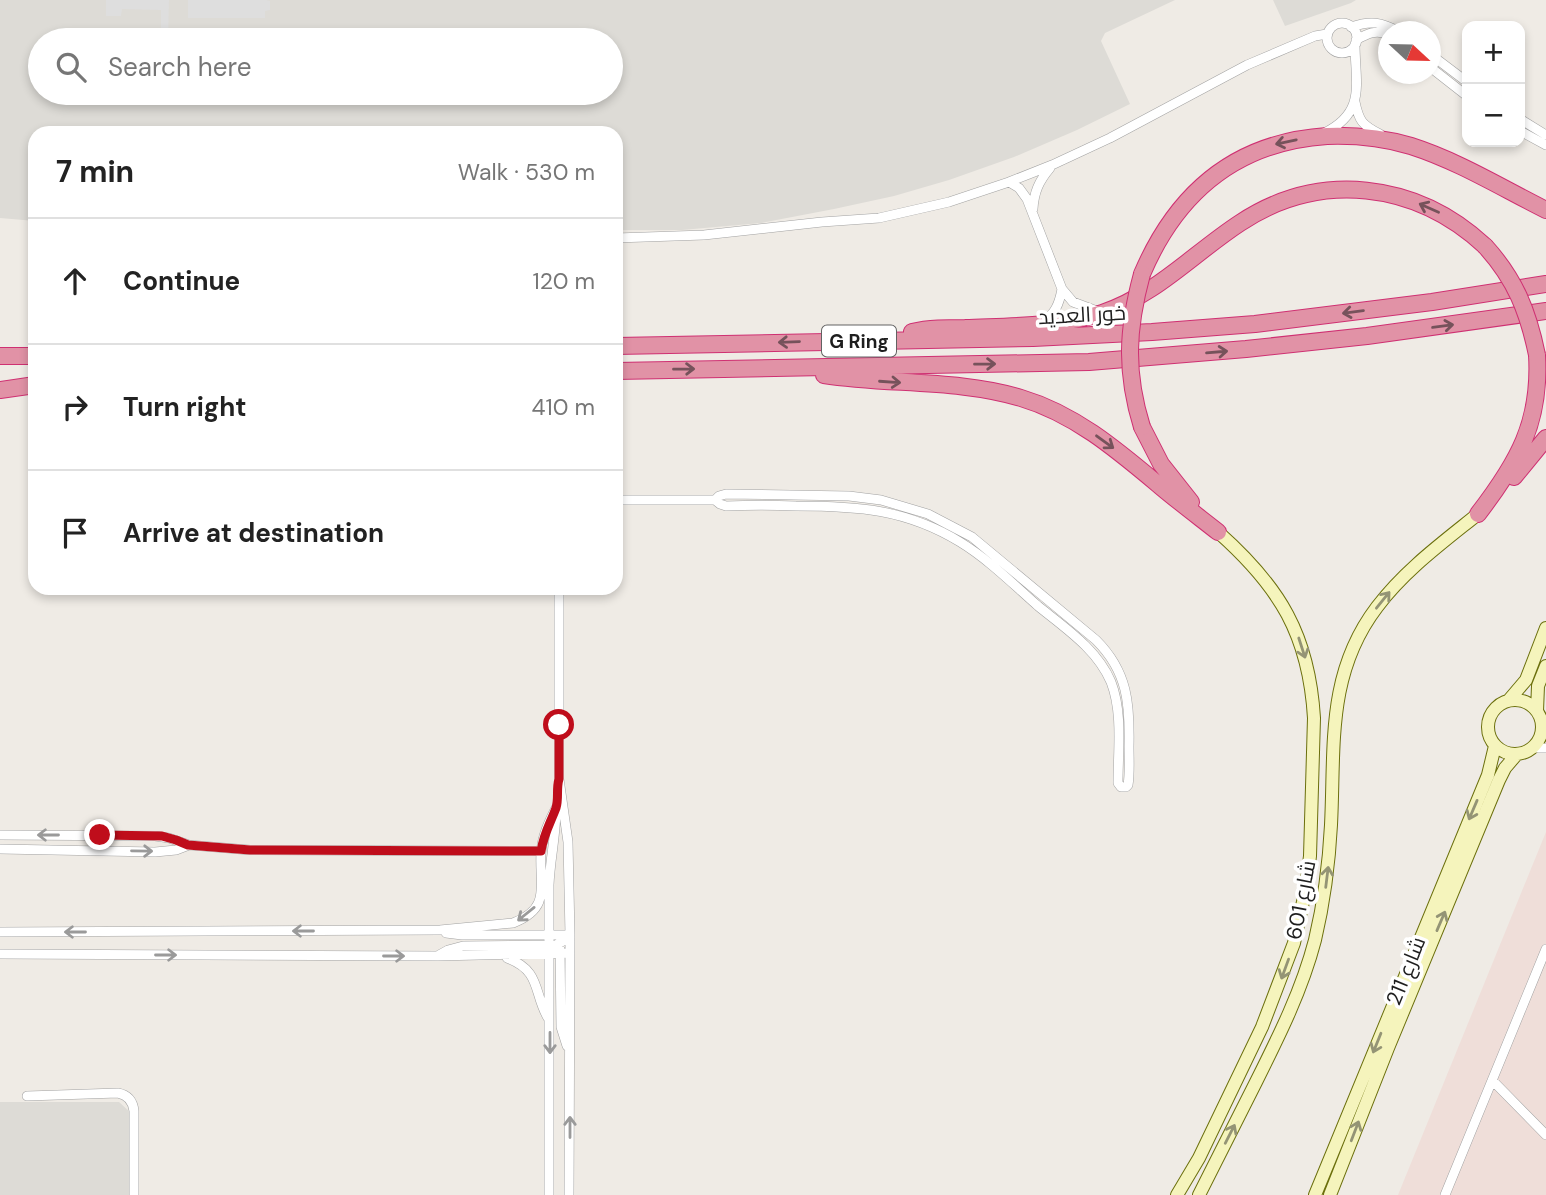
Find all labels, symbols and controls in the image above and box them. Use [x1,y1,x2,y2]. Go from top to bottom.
north arrow [1378,21,1441,84]
map controls [1462,21,1525,147]
button: + [1462,21,1525,84]
search box [28,28,623,105]
icon: search [52,48,90,86]
text: Search here [108,50,251,84]
button: − [1462,84,1525,147]
one-way arrow [1275,136,1298,150]
text: 7 min [56,152,134,191]
text: Walk · 530 m [458,157,595,187]
one-way arrow [1419,201,1441,214]
icon: ahead [56,262,94,300]
text: Continue [123,264,240,298]
text: 120 m [532,266,595,296]
street label: خور العديد [1037,299,1127,331]
one-way arrow [1343,305,1365,318]
one-way arrow [1431,319,1454,332]
road number: G Ring [822,326,896,356]
one-way arrow [778,335,801,349]
one-way arrow [1205,345,1228,358]
one-way arrow [973,357,996,371]
one-way arrow [672,363,695,376]
one-way arrow [878,376,901,389]
icon: right [56,388,94,426]
text: Turn right [123,390,247,424]
text: 410 m [532,392,595,422]
one-way arrow [1095,434,1114,449]
icon: arrive [56,514,94,552]
text: Arrive at destination [123,516,384,550]
one-way arrow [1375,591,1390,610]
one-way arrow [1296,636,1309,658]
route start [543,709,574,740]
one-way arrow [1466,799,1479,820]
route end [84,819,115,850]
one-way arrow [37,828,60,842]
one-way arrow [130,845,153,858]
street label: شارع 601 [1280,858,1322,942]
one-way arrow [1320,866,1333,889]
one-way arrow [518,907,536,922]
one-way arrow [1435,910,1448,932]
one-way arrow [291,924,314,938]
one-way arrow [64,925,87,939]
street label: شارع 211 [1380,933,1432,1009]
one-way arrow [154,948,177,962]
one-way arrow [382,949,405,963]
one-way arrow [1278,957,1290,979]
one-way arrow [543,1031,557,1054]
one-way arrow [1369,1031,1382,1053]
one-way arrow [563,1116,576,1139]
one-way arrow [1350,1121,1363,1143]
one-way arrow [1223,1124,1237,1145]

